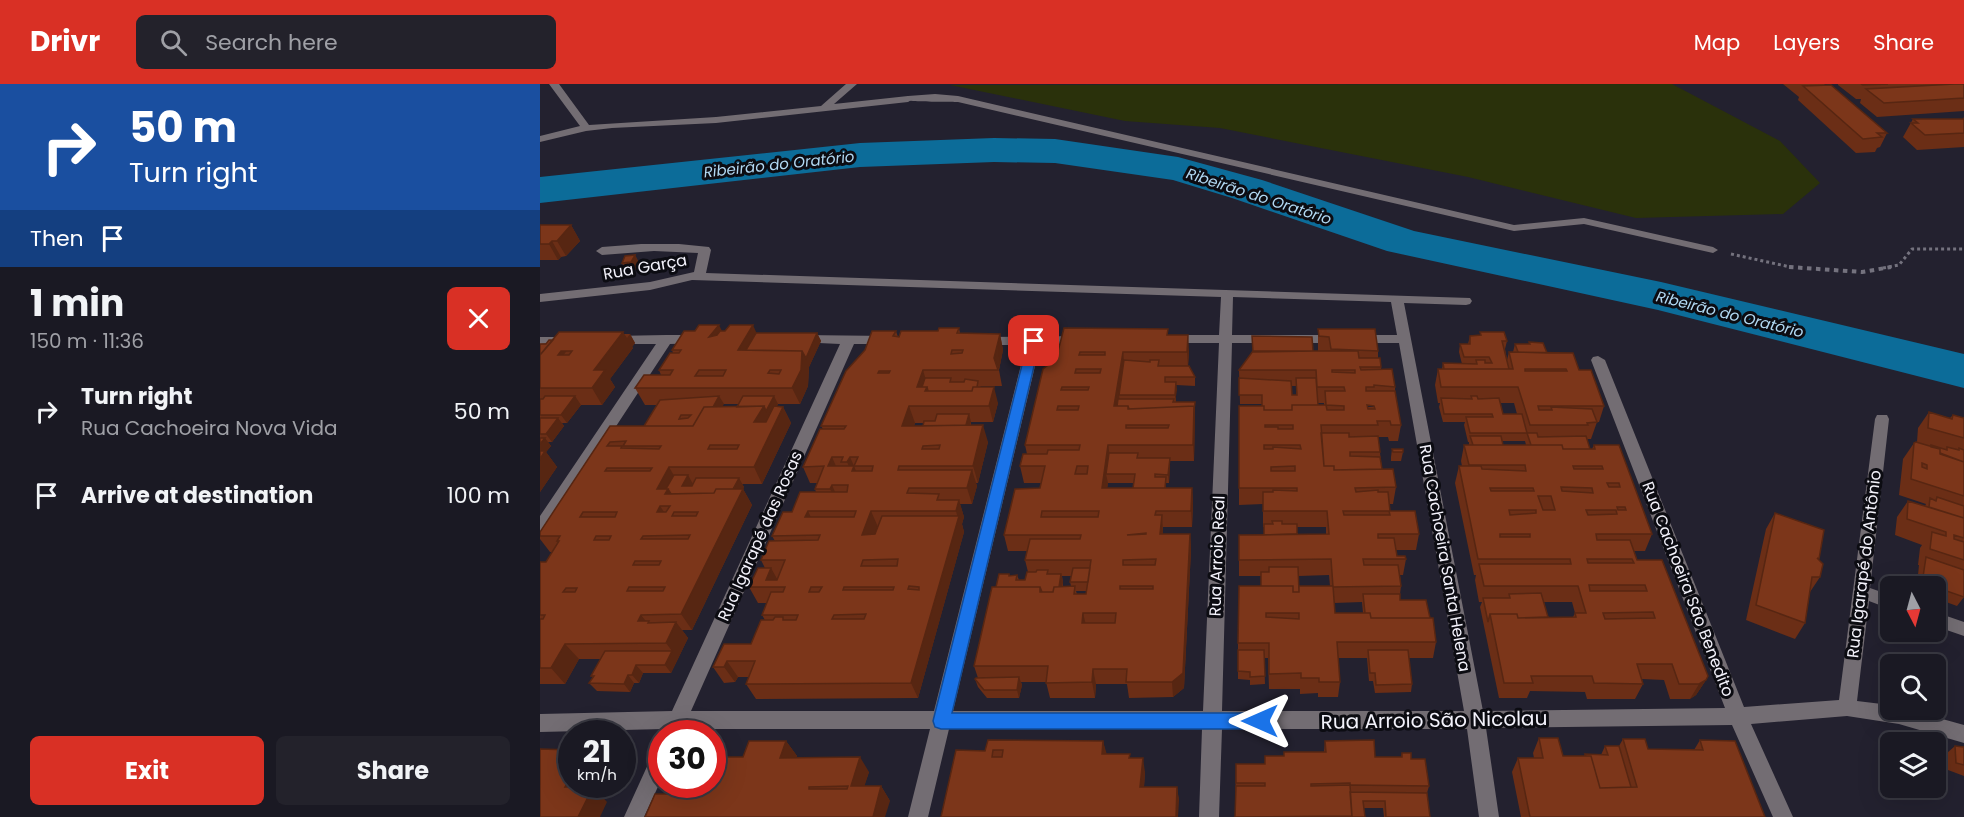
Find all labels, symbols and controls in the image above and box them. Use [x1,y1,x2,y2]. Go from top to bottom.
search box [136,15,556,69]
text: Drivr [30,22,100,61]
icon: search [157,26,190,59]
text: Search here [205,27,338,58]
text: Map [1694,28,1740,57]
text: Layers [1773,28,1840,57]
text: Share [1873,28,1934,57]
text: 50 m [129,98,237,157]
icon: right [30,108,108,186]
water label: Ribeirão do Oratório [703,146,855,182]
text: Turn right [129,154,258,191]
water label: Ribeirão do Oratório [1184,163,1334,229]
icon: arrive [96,222,129,255]
text: Then [30,223,84,254]
street label: Rua Garça [601,248,689,286]
text: 1 min [30,278,124,329]
water label: Ribeirão do Oratório [1654,285,1806,343]
button: close [447,287,510,350]
pin [1008,315,1059,366]
icon: arrive [1017,324,1050,357]
text: 150 m · 11:36 [30,327,144,355]
text: Turn right [81,381,192,412]
icon: right [30,395,63,428]
text: 50 m [454,396,510,427]
text: Rua Cachoeira Nova Vida [81,414,338,442]
street label: Rua Cachoeira Santa Helena [1414,442,1476,674]
street label: Rua Igarapé das Rosas [712,447,808,625]
street label: Rua Igarapé do Antônio [1841,469,1887,659]
street label: Rua Cachoeira São Benedito [1636,478,1740,700]
icon: arrive [30,479,63,512]
text: Arrive at destination [81,480,313,511]
text: 100 m [447,480,510,511]
street label: Rua Arroio Real [1203,495,1231,617]
north arrow [1880,576,1946,642]
map controls [1880,576,1946,798]
button: search [1880,654,1946,720]
position arrow [1228,689,1292,753]
street label: Rua Arroio São Nicolau [1320,704,1548,736]
speed limit sign: 30 [648,720,726,798]
text: 21 [583,730,611,773]
button: layers [1880,732,1946,798]
button: Exit [30,736,264,805]
button: Share [276,736,510,805]
text: km/h [577,764,617,785]

